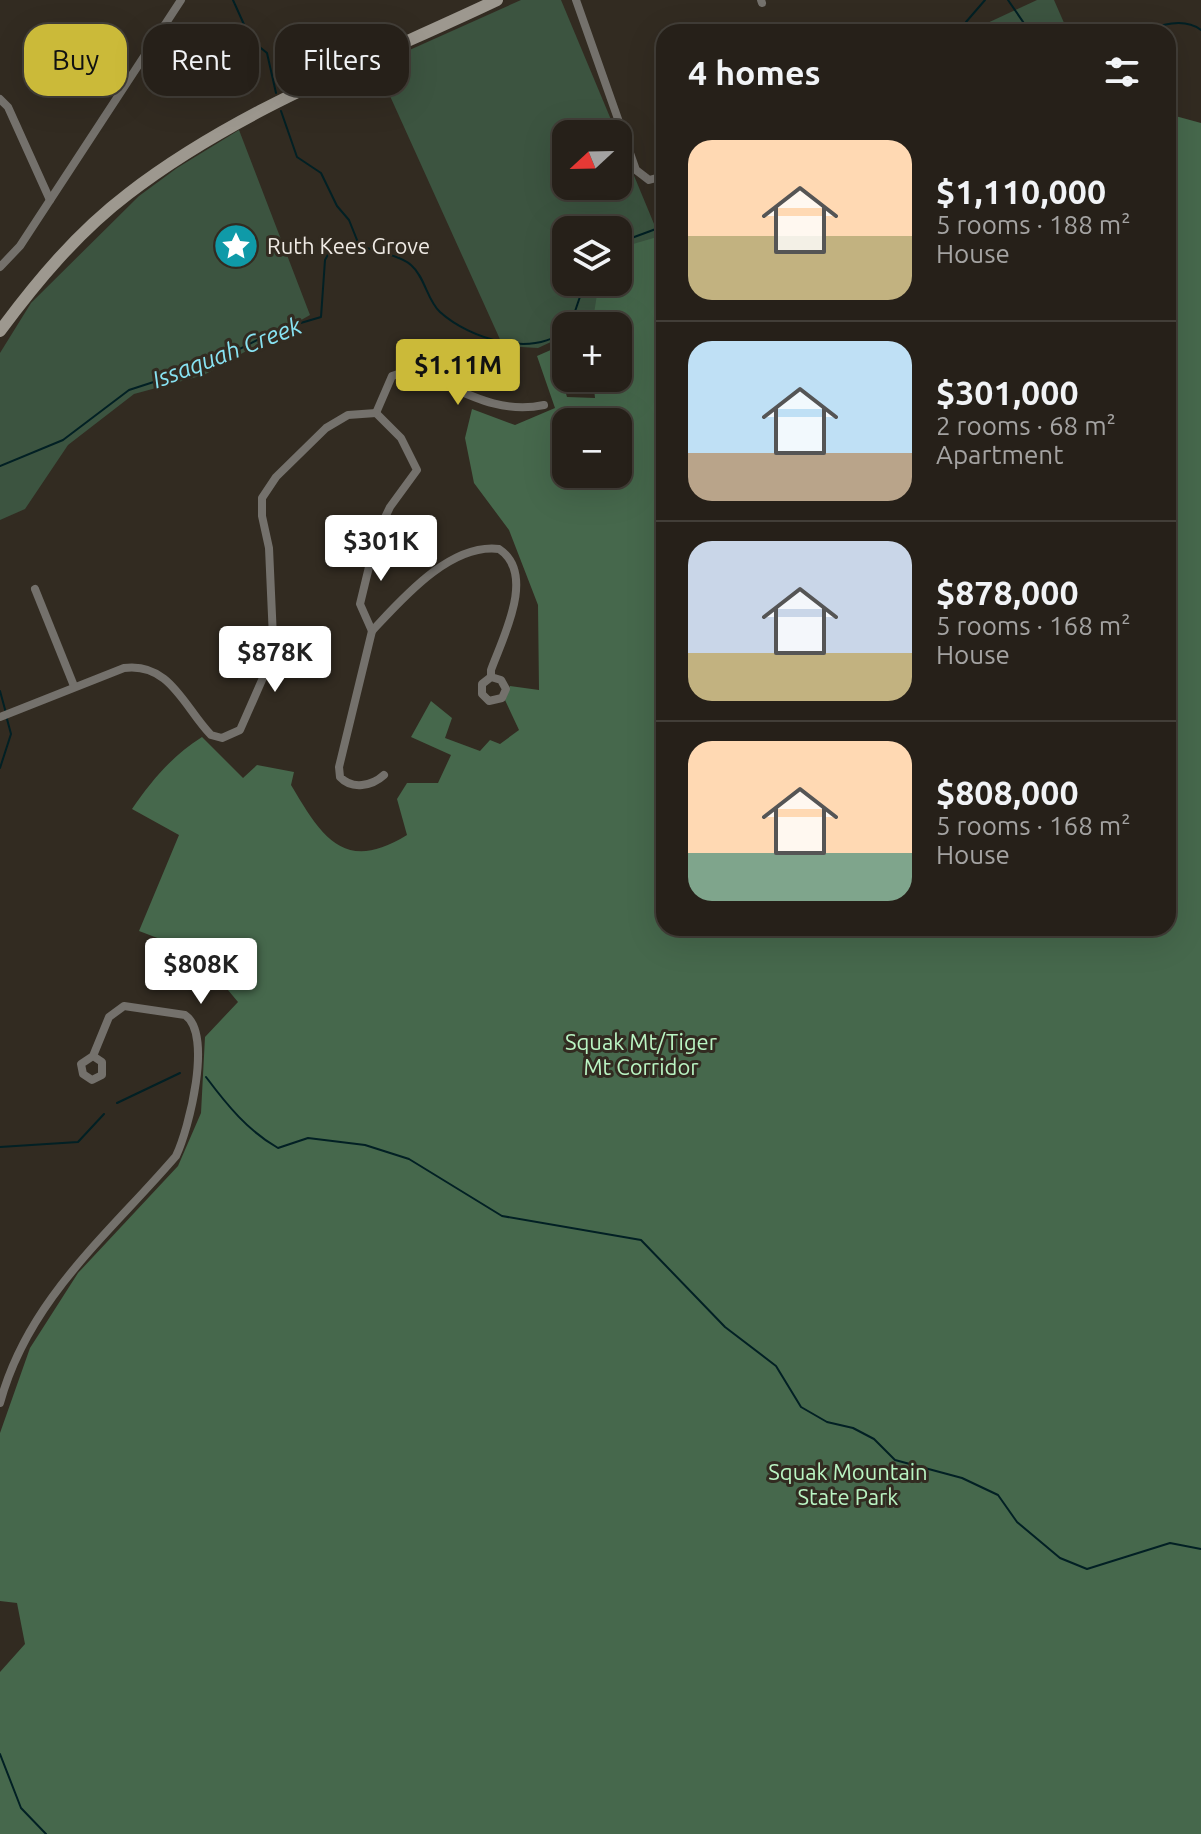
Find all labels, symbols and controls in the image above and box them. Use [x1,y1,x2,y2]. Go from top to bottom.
chip: Buy [24,24,127,96]
chip: Rent [143,24,259,96]
chip: Filters [275,24,409,96]
icon: filters [1100,50,1144,94]
text: 4 homes [688,53,821,91]
north arrow [552,120,632,200]
map controls [552,120,632,488]
icon: home [752,172,848,268]
text: $1,110,000 [936,172,1106,210]
text: 5 rooms · 188 m² [936,210,1131,239]
button: layers [552,216,632,296]
place icon: Ruth Kees Grove [212,222,260,270]
place label: Ruth Kees Grove [267,233,430,258]
text: House [936,239,1010,268]
water label: Issaquah Creek [148,311,306,393]
button: + [552,312,632,392]
pin: $1.11M [393,339,523,407]
text: $1.11M [414,350,502,379]
icon: home [752,373,848,469]
text: $301,000 [936,373,1079,411]
button: − [552,408,632,488]
text: 2 rooms · 68 m² [936,411,1116,440]
text: Apartment [936,440,1063,469]
pin: $301K [325,515,437,583]
text: $301K [343,526,419,555]
icon: home [752,573,848,669]
text: $878,000 [936,573,1079,611]
text: 5 rooms · 168 m² [936,611,1131,640]
pin: $878K [219,626,331,694]
text: $878K [237,637,313,666]
text: House [936,640,1010,669]
icon: home [752,773,848,869]
text: $808,000 [936,773,1079,811]
text: 5 rooms · 168 m² [936,811,1131,840]
text: House [936,840,1010,869]
pin: $808K [145,938,257,1006]
text: $808K [163,949,239,978]
park label: Squak Mt/Tiger Mt Corridor [565,1029,718,1079]
park label: Squak Mountain State Park [768,1459,928,1509]

